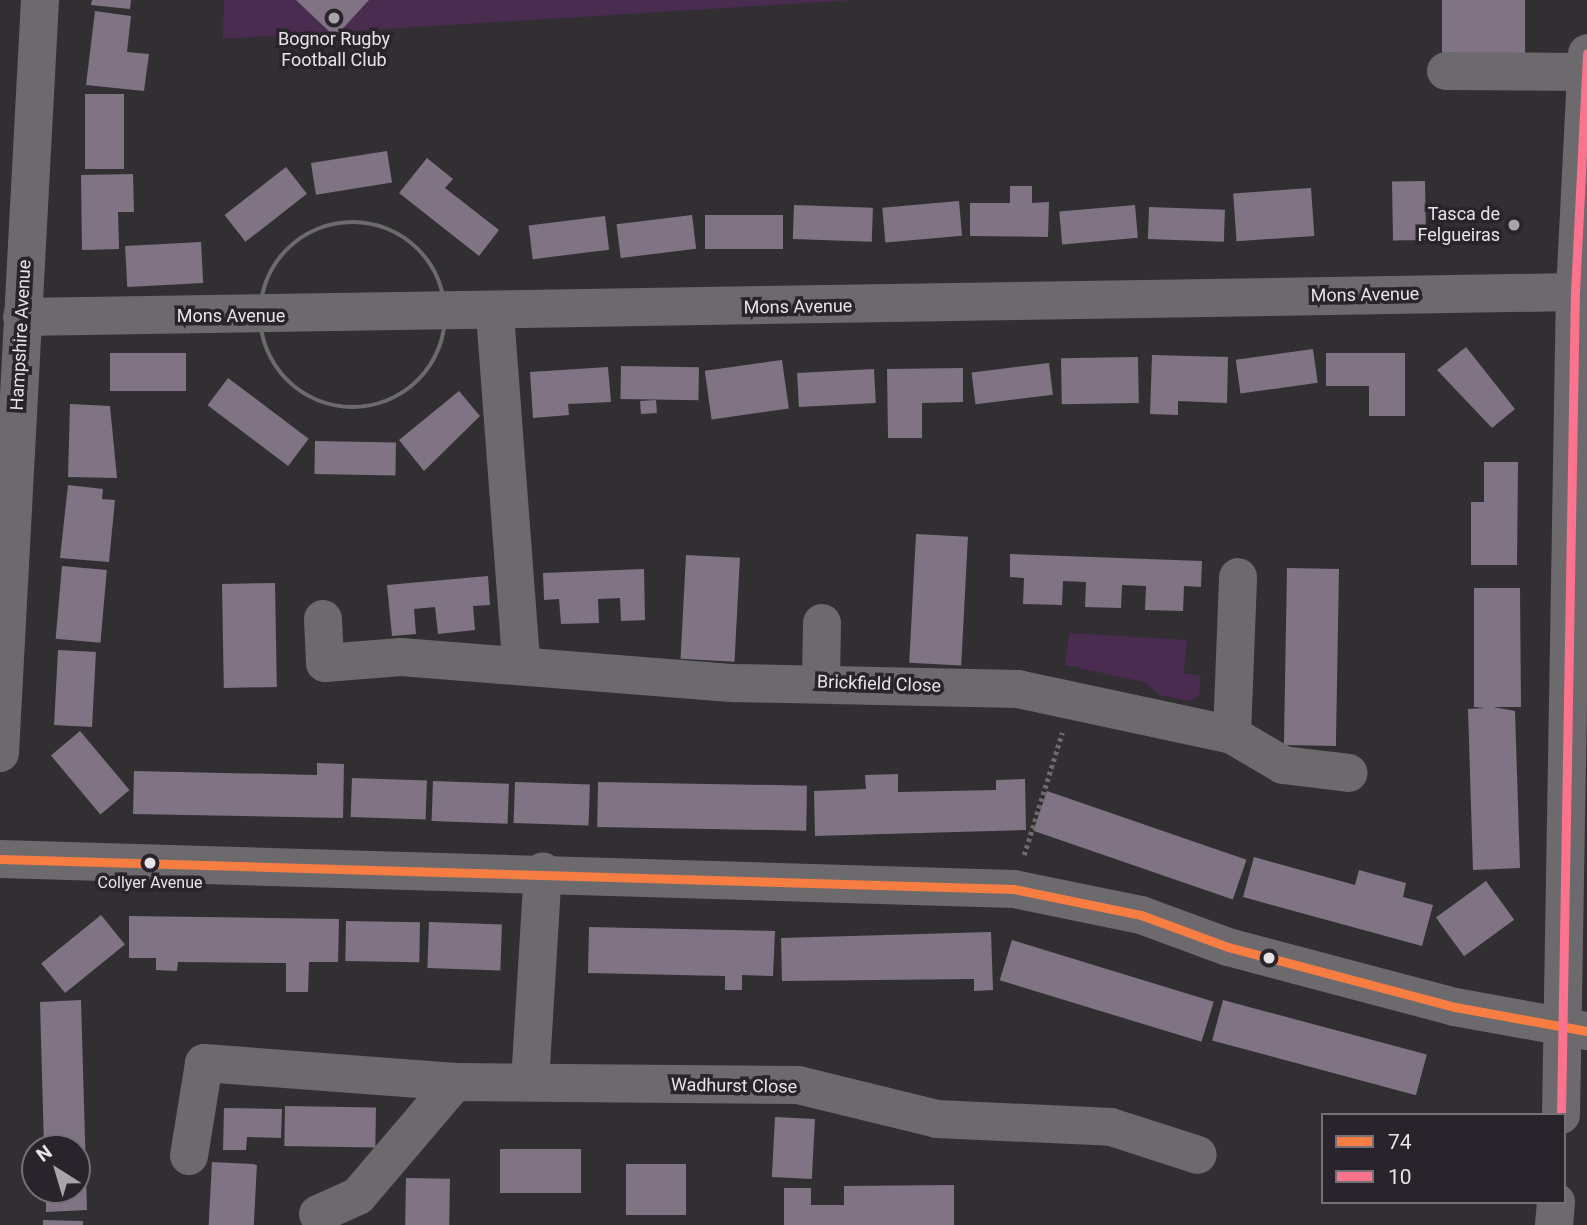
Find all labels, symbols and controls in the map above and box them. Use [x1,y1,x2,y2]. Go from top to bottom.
marker: Bognor Rugby Football Club [326,10,342,26]
place label: Bognor Rugby Football Club [278,29,390,72]
place label: Tasca de Felgueiras [1418,204,1500,246]
marker: Tasca de Felgueiras [1506,217,1522,233]
street label: Hampshire Avenue [6,259,36,411]
street label: Mons Avenue [1311,283,1419,307]
street label: Mons Avenue [744,295,852,319]
street label: Mons Avenue [177,305,285,327]
street label: Brickfield Close [817,671,941,697]
marker: Collyer Avenue [143,856,157,870]
place label: Collyer Avenue [98,873,202,893]
unlabelled marker [1262,951,1276,965]
street label: Wadhurst Close [671,1074,797,1098]
legend [1321,1113,1566,1204]
text: 74 [1388,1130,1412,1154]
north arrow [21,1134,91,1204]
text: N [32,1140,57,1167]
text: 10 [1388,1165,1412,1189]

